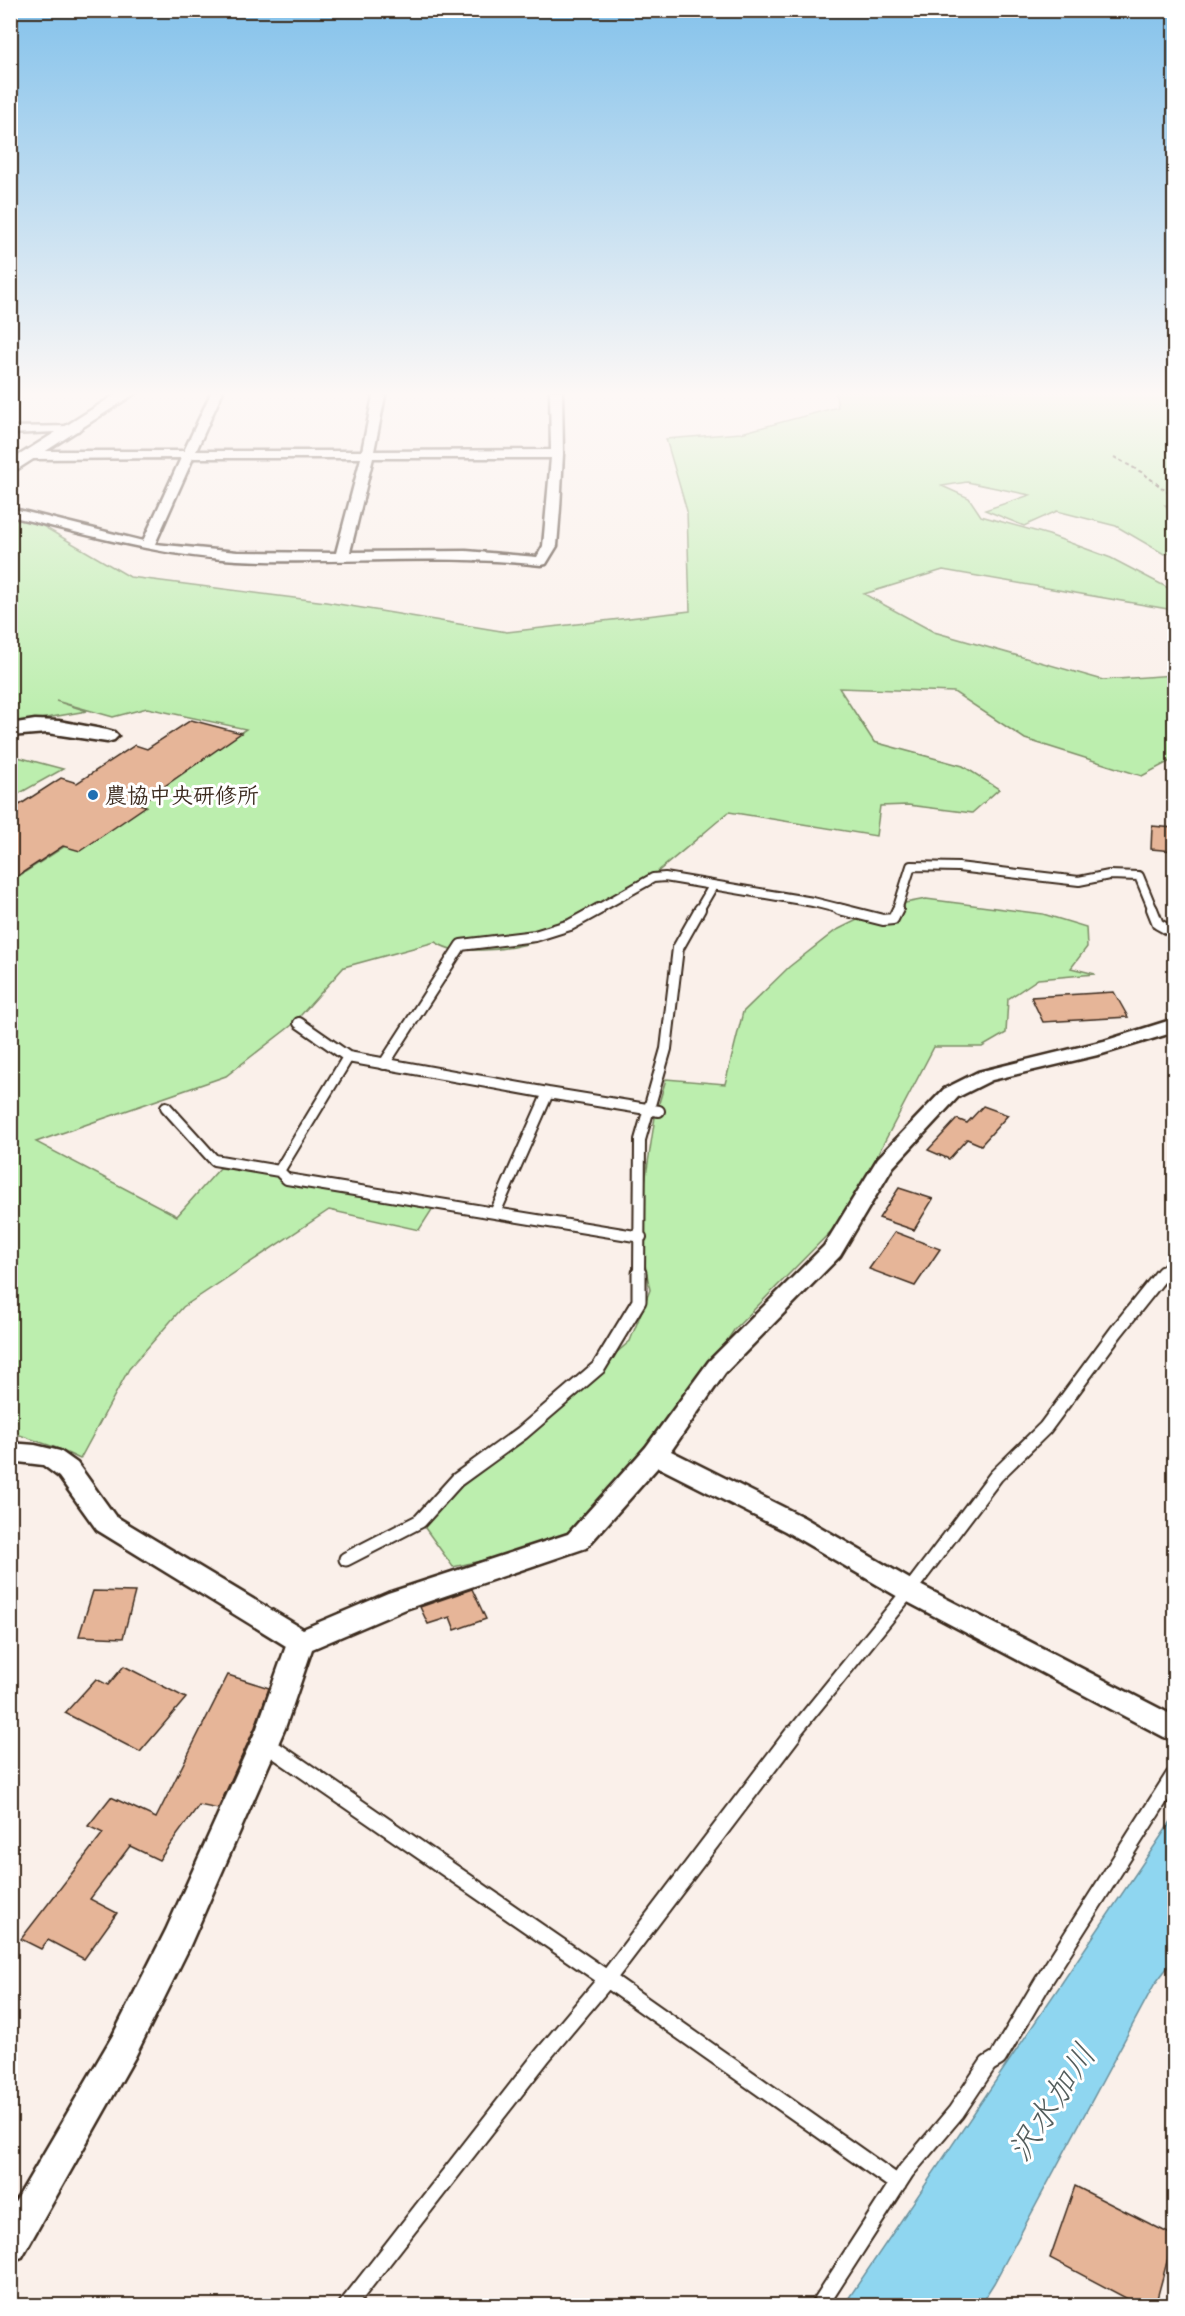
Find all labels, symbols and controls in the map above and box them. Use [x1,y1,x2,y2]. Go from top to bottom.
place label: 農協中央研修所 [105,782,259,814]
marker: 農協中央研修所 [86,788,100,802]
water label: 沢水加川 [998,2036,1110,2173]

